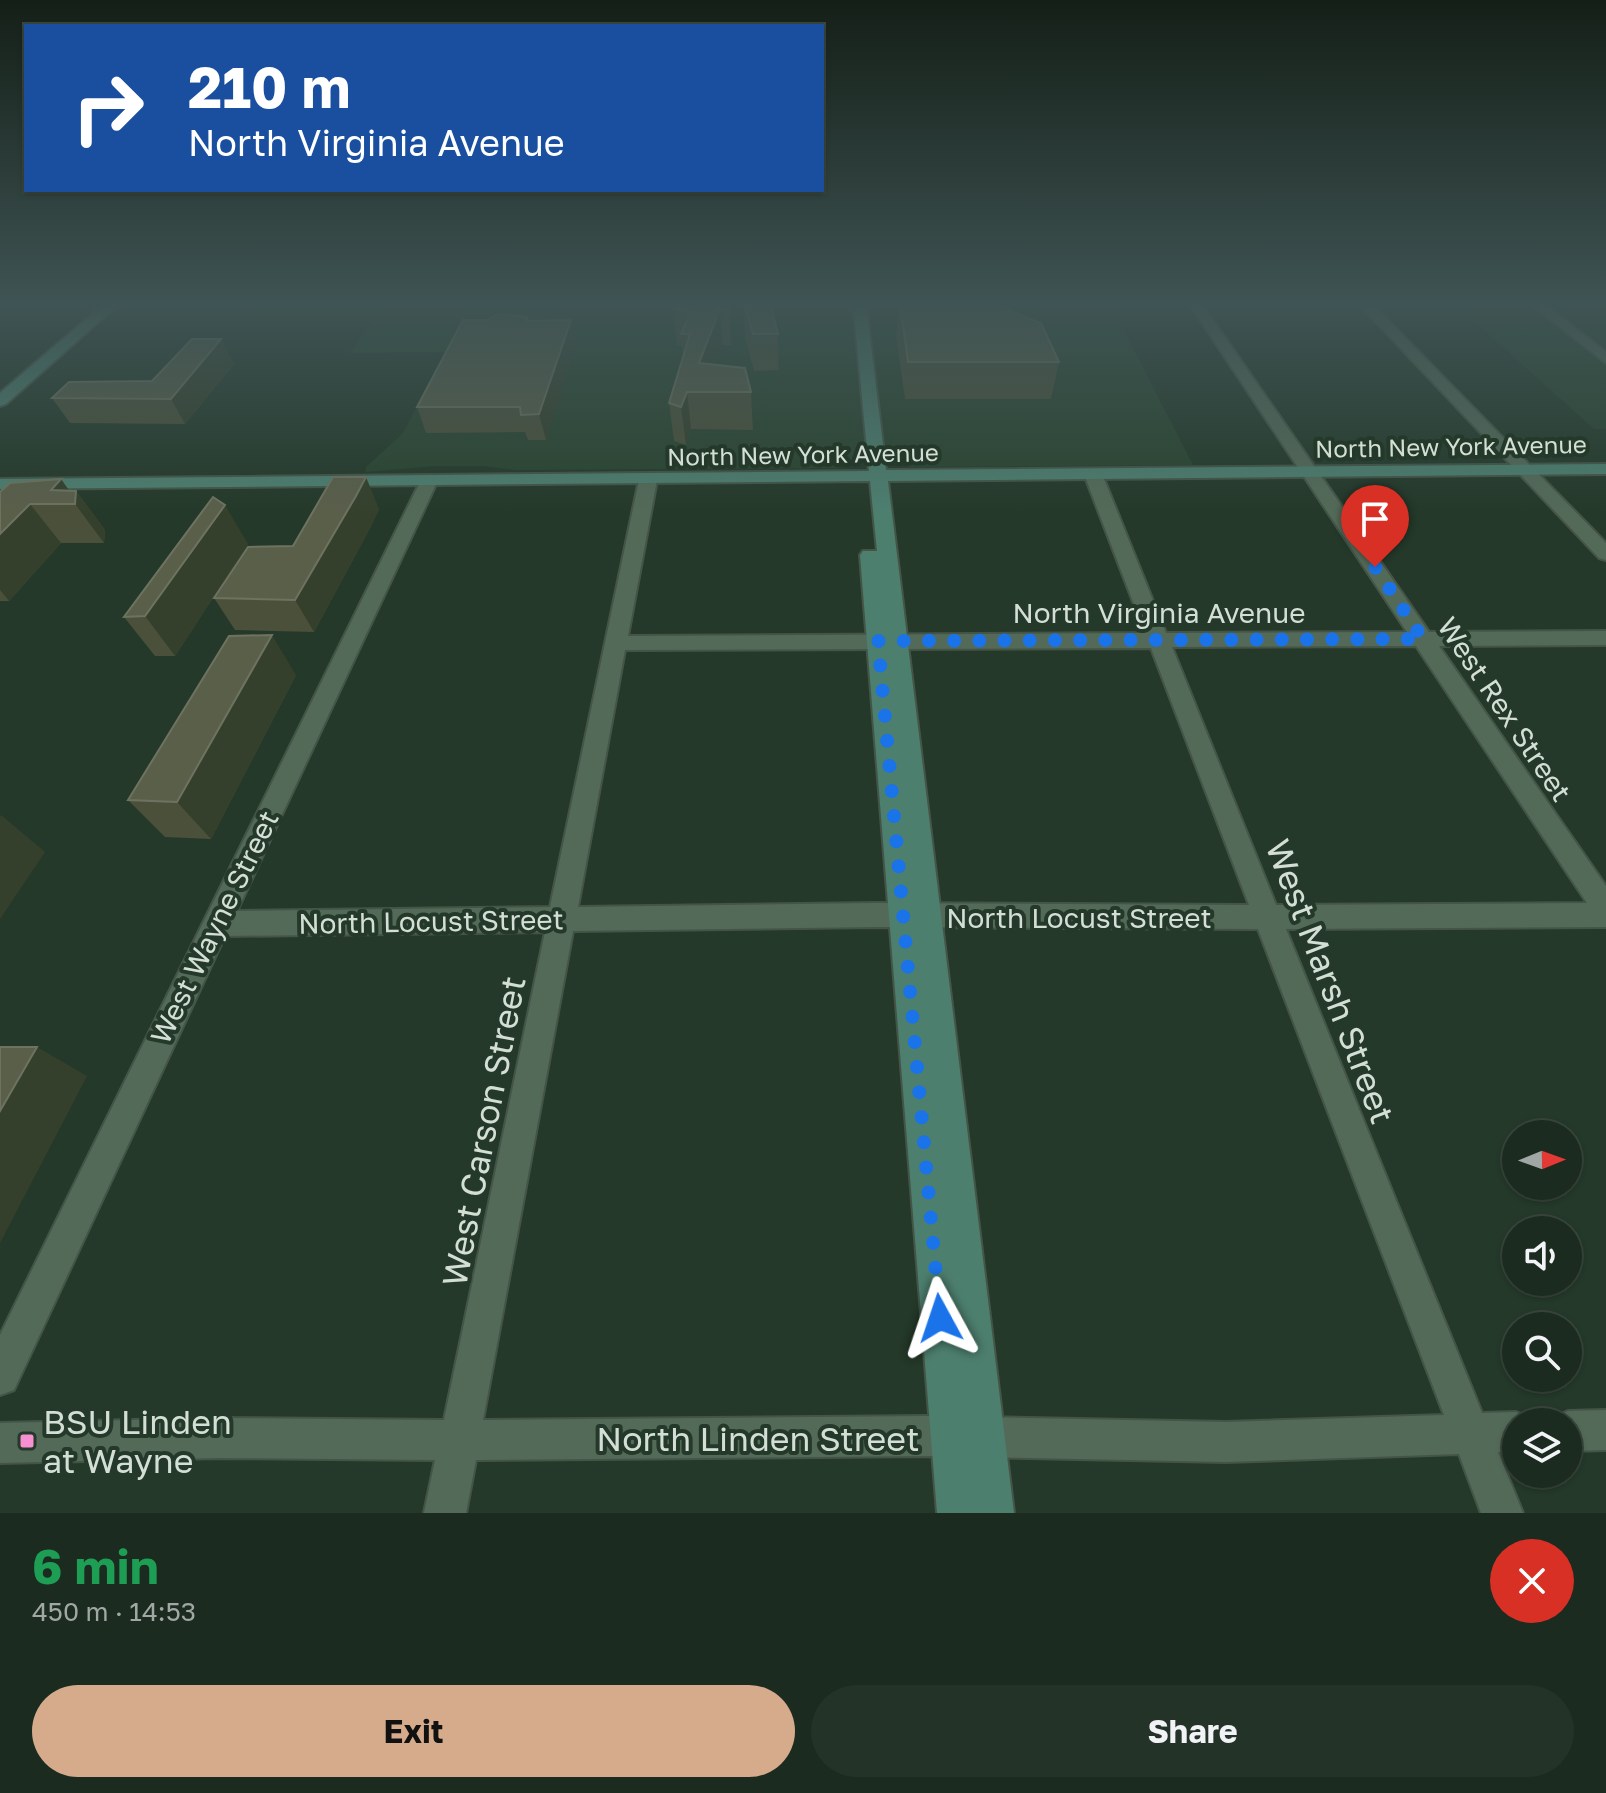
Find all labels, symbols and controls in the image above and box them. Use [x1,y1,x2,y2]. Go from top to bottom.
text: 210 m [188,53,350,120]
icon: right [56,56,160,160]
text: North Virginia Avenue [188,121,565,164]
street label: North New York Avenue [1315,429,1587,463]
street label: North New York Avenue [667,437,939,471]
pin [1341,485,1409,567]
icon: arrive [1353,497,1397,541]
street label: North Virginia Avenue [1013,596,1306,629]
street label: West Rex Street [1431,611,1579,807]
street label: West Wayne Street [143,805,285,1049]
street label: West Marsh Street [1258,833,1404,1129]
street label: North Locust Street [946,901,1212,934]
street label: North Locust Street [298,902,564,940]
street label: West Carson Street [433,972,533,1290]
north arrow [1502,1120,1582,1200]
map controls [1502,1120,1582,1488]
button: sound [1502,1216,1582,1296]
position arrow [898,1276,982,1360]
button: search [1502,1312,1582,1392]
place label: BSU Linden at Wayne [43,1401,232,1480]
button: layers [1502,1408,1582,1488]
street label: North Linden Street [596,1418,920,1458]
marker: BSU Linden at Wayne [18,1432,36,1450]
text: 6 min [32,1537,159,1595]
button: close [1490,1539,1574,1623]
text: 450 m · 14:53 [32,1596,196,1627]
button: Exit [32,1685,795,1777]
button: Share [811,1685,1574,1777]

